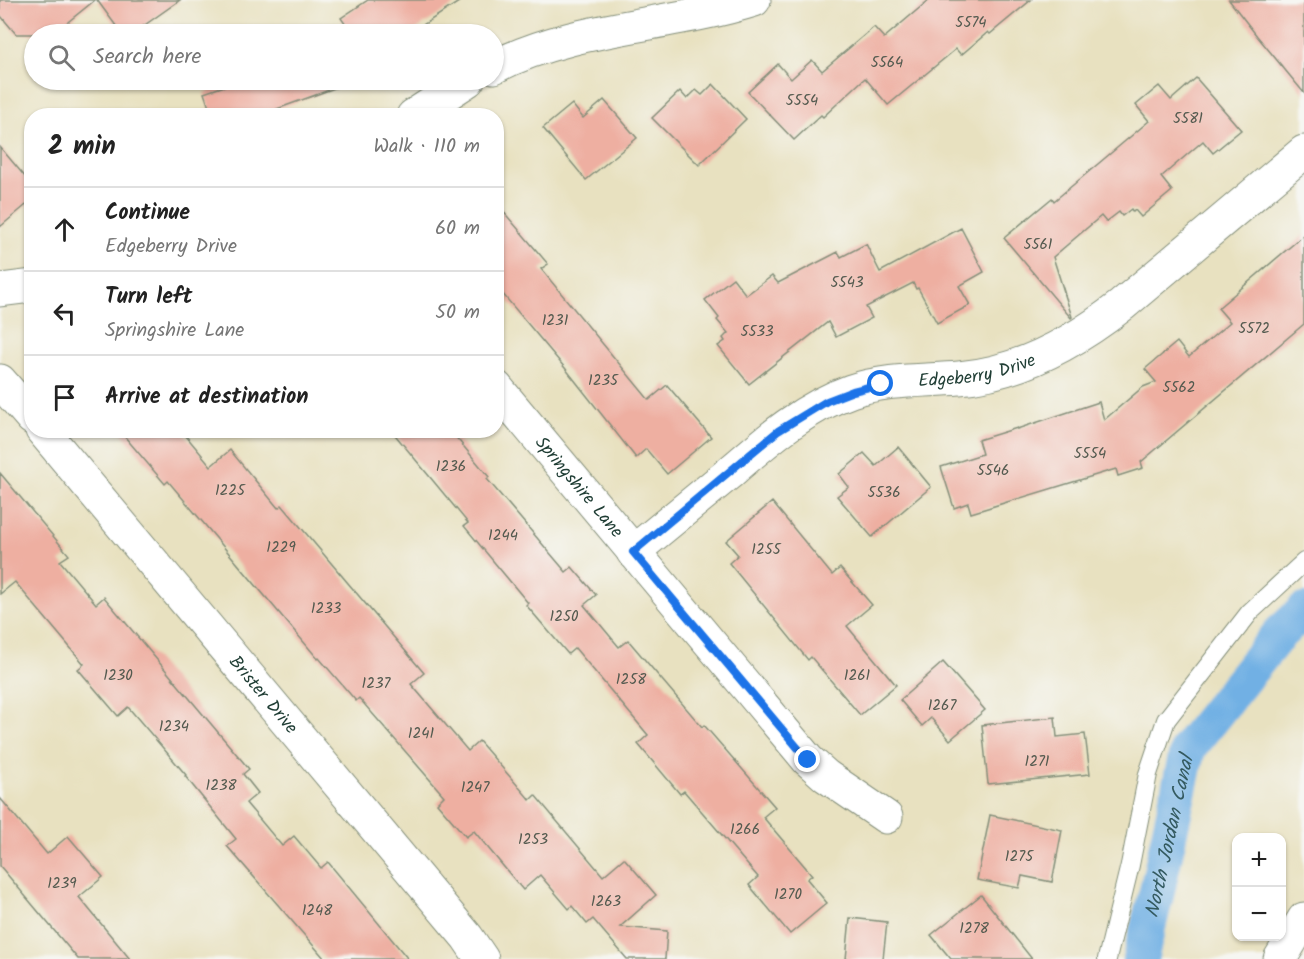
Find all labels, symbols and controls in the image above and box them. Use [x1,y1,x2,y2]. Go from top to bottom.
house number: 5574 [955,11,987,35]
search box [24,24,504,90]
text: Search here [93,40,201,75]
icon: search [45,41,78,74]
house number: 5564 [871,51,903,75]
house number: 5554 [786,89,818,113]
house number: 5581 [1173,107,1203,131]
text: 2 min [48,126,116,168]
text: Walk · 110 m [373,131,480,163]
text: Continue [105,196,190,231]
icon: ahead [48,213,81,246]
text: 60 m [435,213,480,245]
text: Edgeberry Drive [105,231,237,263]
house number: 5561 [1023,233,1053,257]
house number: 5543 [831,271,864,295]
text: Turn left [105,280,192,315]
icon: left [48,297,81,330]
text: 50 m [435,297,480,329]
house number: 1231 [542,309,569,333]
text: Springshire Lane [105,315,244,347]
house number: 5572 [1238,317,1270,341]
house number: 5533 [740,320,774,344]
street label: Edgeberry Drive [918,347,1040,396]
house number: 1235 [588,369,619,393]
route start [867,370,893,396]
house number: 5562 [1162,376,1196,400]
text: Arrive at destination [105,380,308,415]
icon: arrive [48,381,81,414]
street label: Springshire Lane [527,430,630,545]
house number: 5554 [1074,442,1106,466]
house number: 1236 [436,455,466,479]
house number: 5546 [977,459,1009,483]
house number: 1225 [215,479,246,503]
house number: 5536 [867,481,901,505]
house number: 1244 [488,524,518,548]
house number: 1229 [266,536,296,560]
house number: 1255 [751,538,782,562]
house number: 1233 [311,597,342,621]
house number: 1250 [550,605,579,629]
street label: Brister Drive [221,650,304,741]
house number: 1230 [103,664,133,688]
house number: 1261 [844,664,871,688]
house number: 1258 [616,668,647,692]
house number: 1237 [362,672,392,696]
house number: 1267 [928,694,957,718]
house number: 1234 [159,715,189,739]
house number: 1241 [408,722,434,746]
route end [794,746,820,772]
water label: North Jordan Canal [1137,749,1205,921]
house number: 1271 [1024,750,1050,774]
house number: 1238 [205,774,237,798]
house number: 1247 [461,776,490,800]
house number: 1266 [730,818,760,842]
house number: 1253 [518,828,548,852]
map controls [1232,833,1286,941]
button: + [1232,833,1286,887]
house number: 1275 [1005,845,1034,869]
house number: 1239 [47,872,77,896]
house number: 1270 [774,883,802,907]
button: − [1232,887,1286,941]
house number: 1263 [591,890,622,914]
house number: 1248 [302,899,333,923]
house number: 1278 [959,917,990,941]

